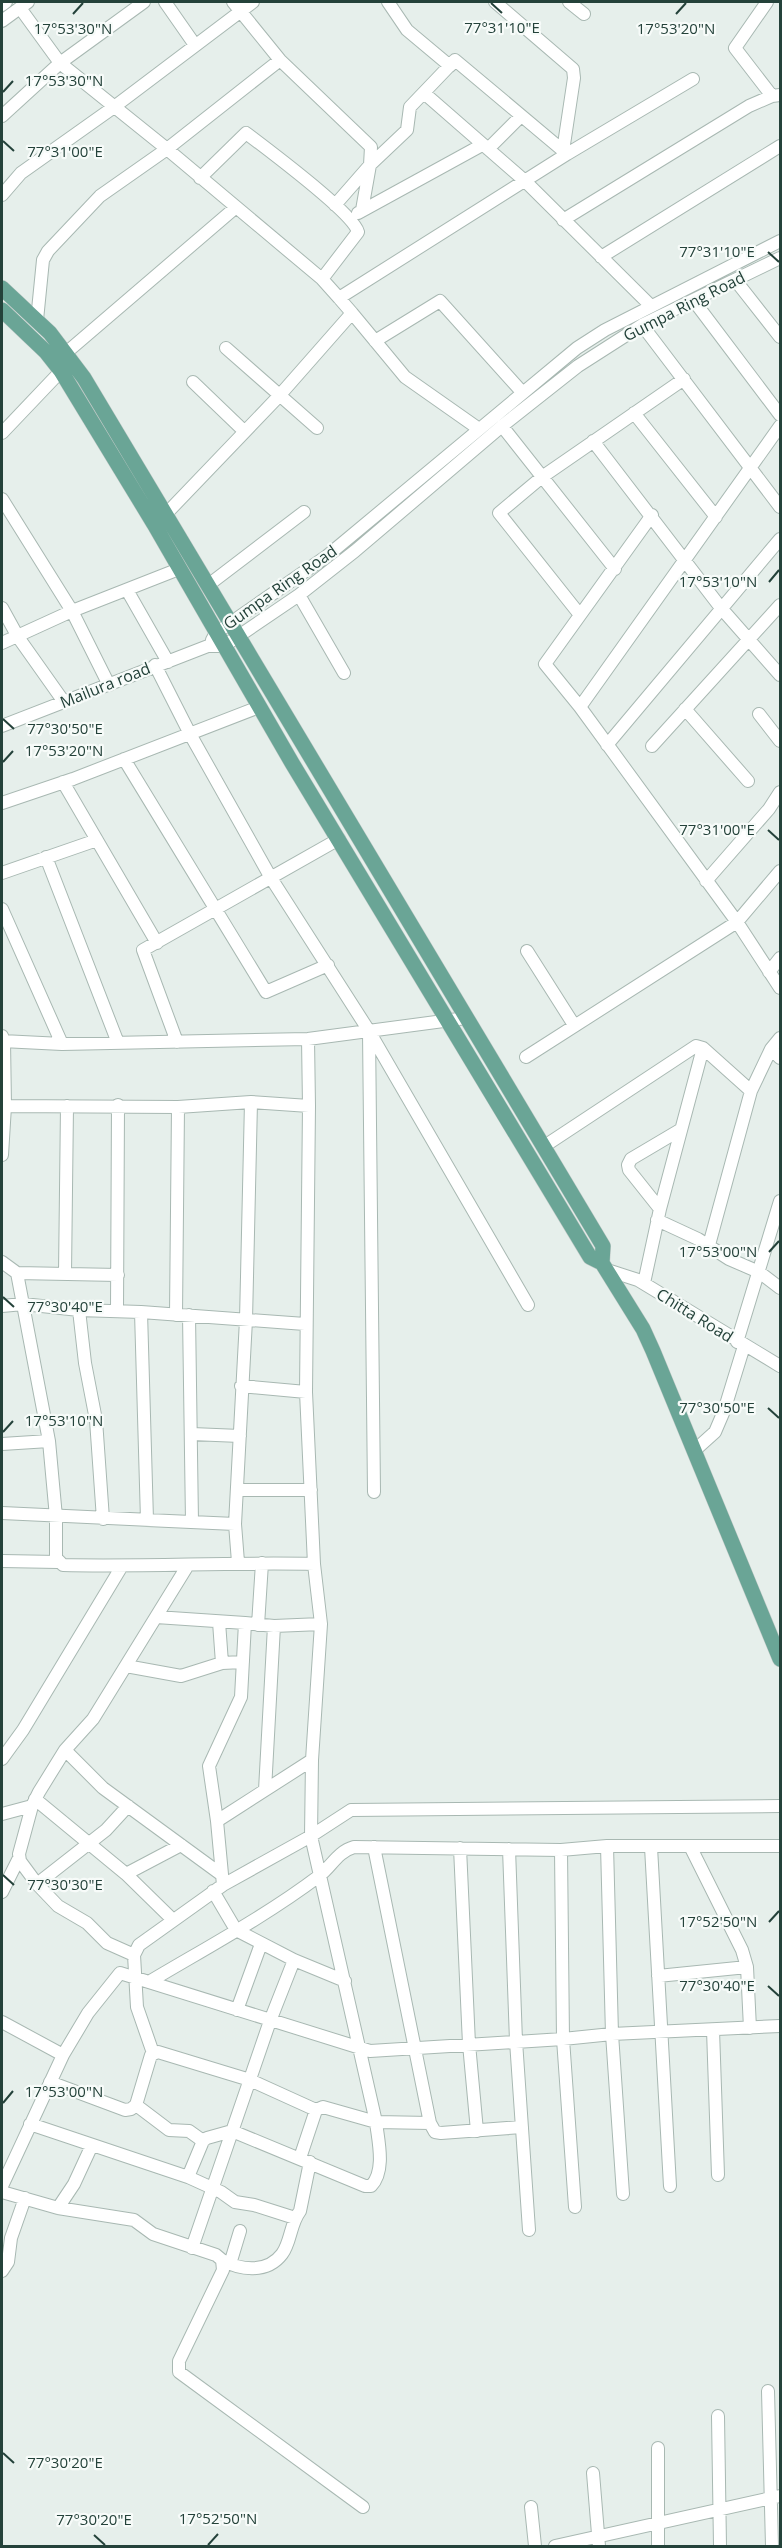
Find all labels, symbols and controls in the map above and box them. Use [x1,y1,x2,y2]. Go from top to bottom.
text: 77°31'10"E [464,17,540,37]
text: 17°53'30"N [34,18,112,38]
text: 17°53'20"N [637,18,715,38]
text: 17°53'30"N [25,70,103,90]
text: 77°31'00"E [27,141,103,161]
text: 77°31'10"E [679,241,755,261]
street label: Gumpa Ring Road [619,266,749,346]
street label: Gumpa Ring Road [219,540,341,634]
text: 17°53'10"N [679,571,757,591]
street label: Mailura road [57,657,153,713]
text: 77°30'50"E [27,718,103,738]
text: 17°53'20"N [25,740,103,760]
text: 77°31'00"E [679,819,755,839]
text: 17°53'00"N [679,1241,757,1261]
street label: Chitta Road [652,1283,738,1347]
text: 77°30'40"E [27,1296,103,1316]
text: 77°30'50"E [679,1397,755,1417]
text: 17°53'10"N [25,1410,103,1430]
text: 77°30'30"E [27,1874,103,1894]
text: 17°52'50"N [679,1911,757,1931]
text: 77°30'40"E [679,1975,755,1995]
text: 17°53'00"N [25,2081,103,2101]
text: 77°30'20"E [27,2452,103,2472]
text: 17°52'50"N [179,2508,257,2528]
text: 77°30'20"E [56,2509,132,2529]

